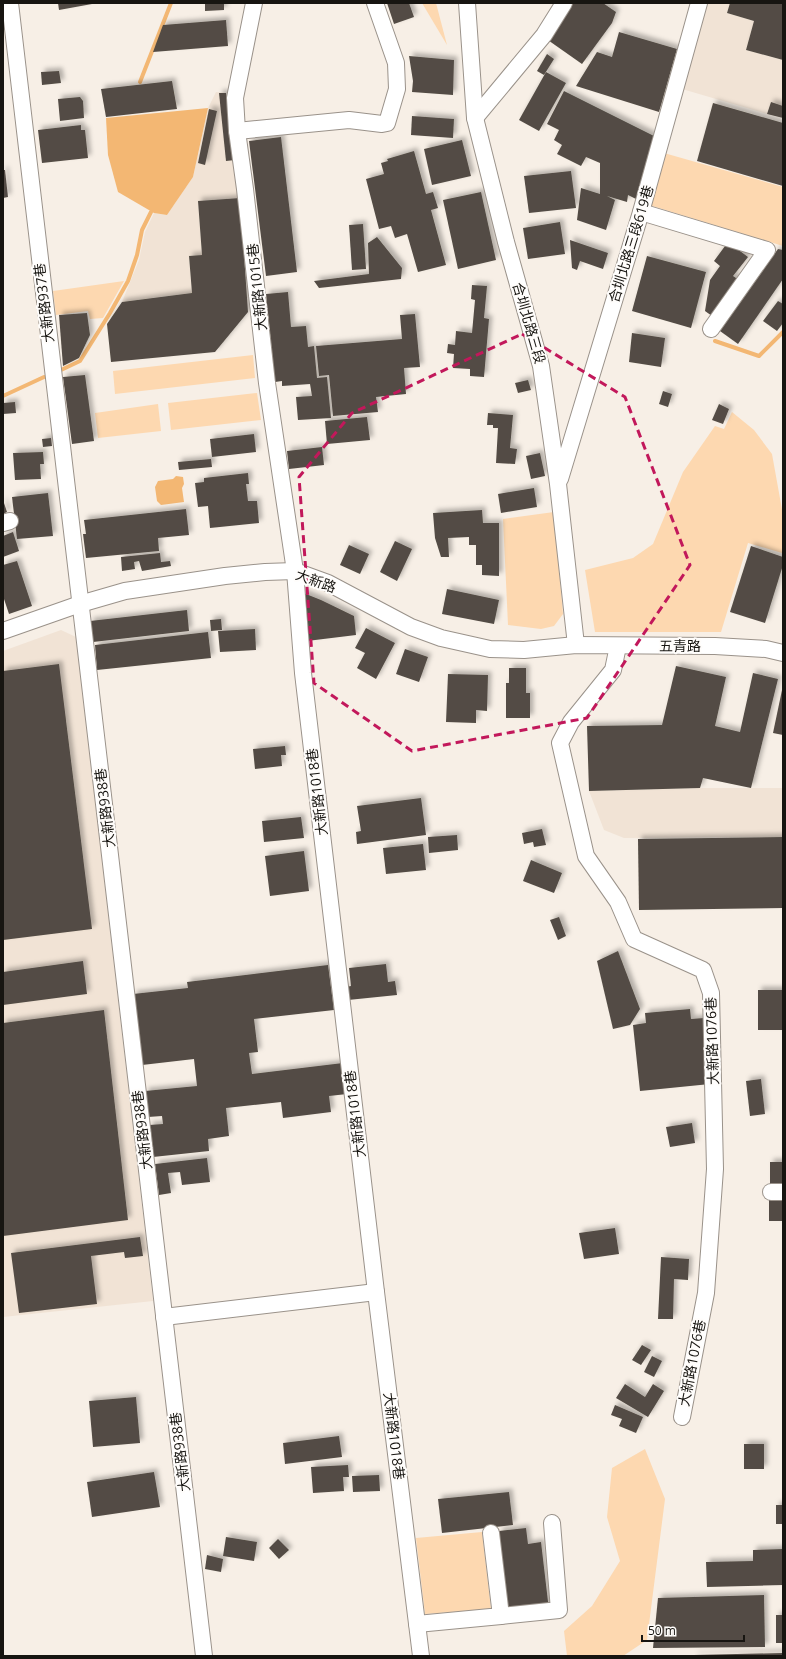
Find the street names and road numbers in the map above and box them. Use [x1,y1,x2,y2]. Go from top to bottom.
street label: 合圳北路三段619巷 [604,183,657,305]
street label: 大新路1015巷 [242,242,271,332]
street label: 大新路937巷 [29,262,58,344]
street label: 合圳北路三段 [509,280,550,366]
street label: 大新路 [293,564,339,597]
street label: 五青路 [659,636,701,655]
street label: 大新路1018巷 [302,747,331,837]
street label: 大新路938巷 [90,767,119,849]
street label: 大新路1076巷 [700,997,723,1085]
street label: 大新路1018巷 [340,1069,369,1159]
street label: 大新路938巷 [127,1089,156,1171]
street label: 大新路1076巷 [674,1318,709,1408]
street label: 大新路1018巷 [380,1391,409,1481]
street label: 大新路938巷 [165,1411,194,1493]

